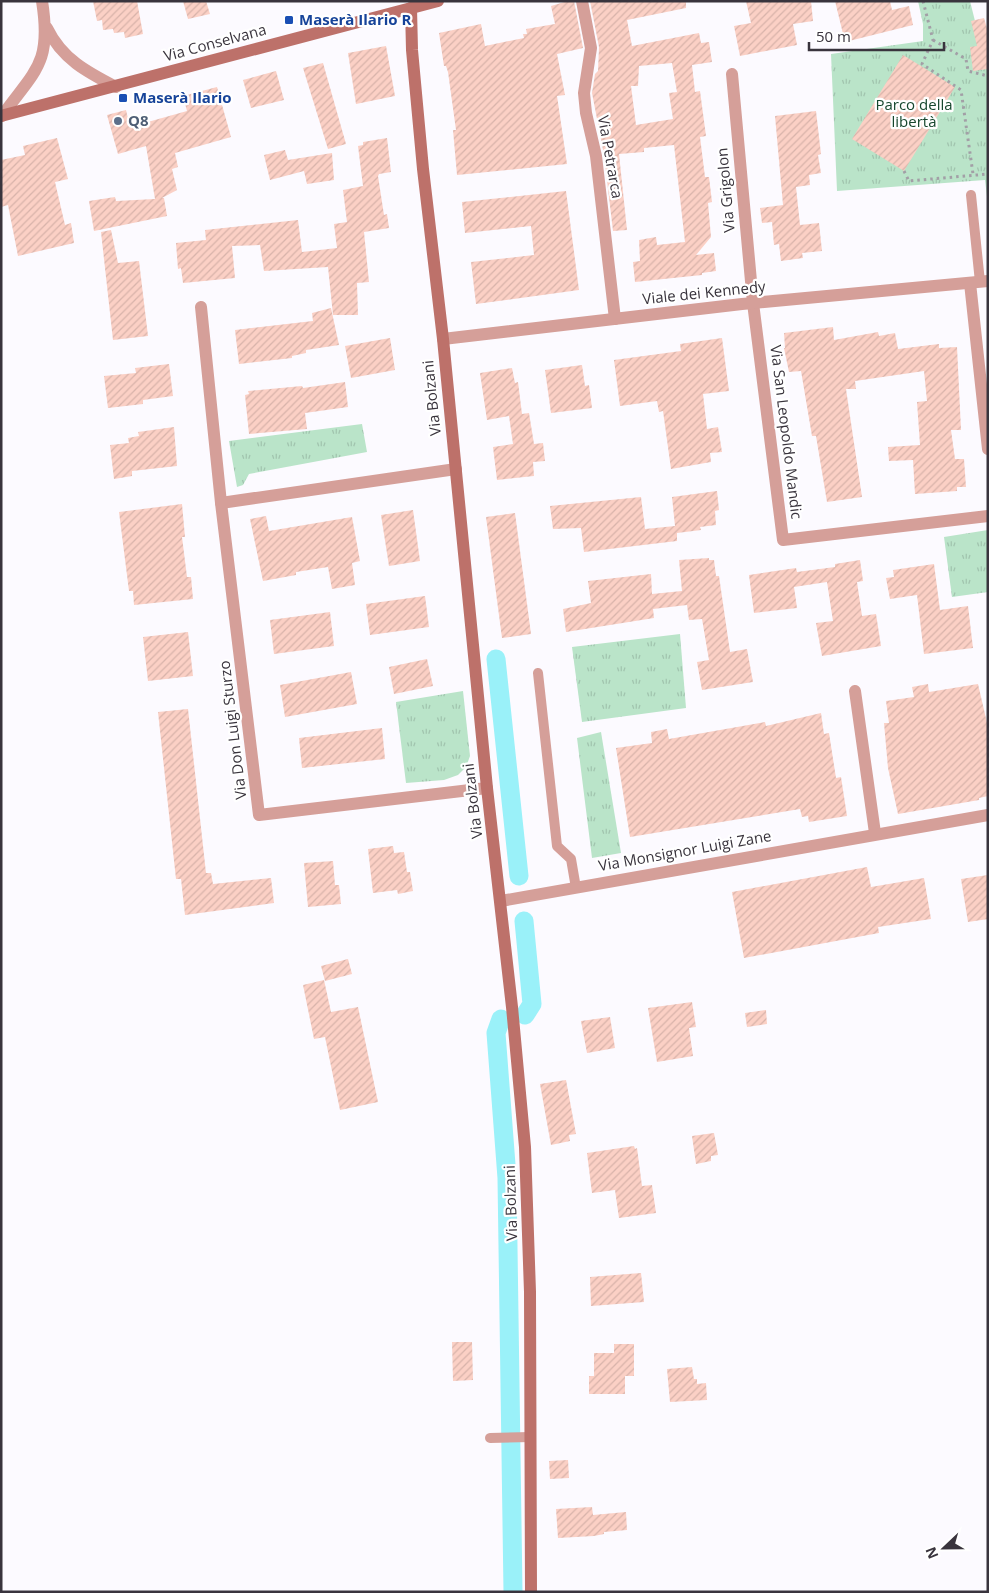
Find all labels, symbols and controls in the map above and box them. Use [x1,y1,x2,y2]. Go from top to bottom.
place label: Maserà Ilario R [299,9,411,29]
marker: Maserà Ilario R [283,14,295,26]
street label: Via Conselvana [161,19,268,65]
scale bar [809,20,944,52]
text: 50 m [816,26,851,46]
place label: Maserà Ilario [133,87,232,107]
marker: Maserà Ilario [117,92,129,104]
park label: Parco della libertà [875,94,953,131]
place label: Q8 [128,110,149,130]
street label: Via Petrarca [594,114,628,200]
marker: Q8 [112,115,124,127]
street label: Via Grigolon [711,147,739,233]
street label: Viale dei Kennedy [641,276,767,308]
street label: Via San Leopoldo Mandic [766,344,808,520]
street label: Via Bolzani [417,359,445,437]
street label: Via Don Luigi Sturzo [214,660,250,801]
street label: Via Bolzani [457,762,487,840]
street label: Via Monsignor Luigi Zane [597,825,773,875]
street label: Via Bolzani [499,1165,521,1241]
north arrow [919,1523,969,1573]
text: N [921,1544,942,1562]

